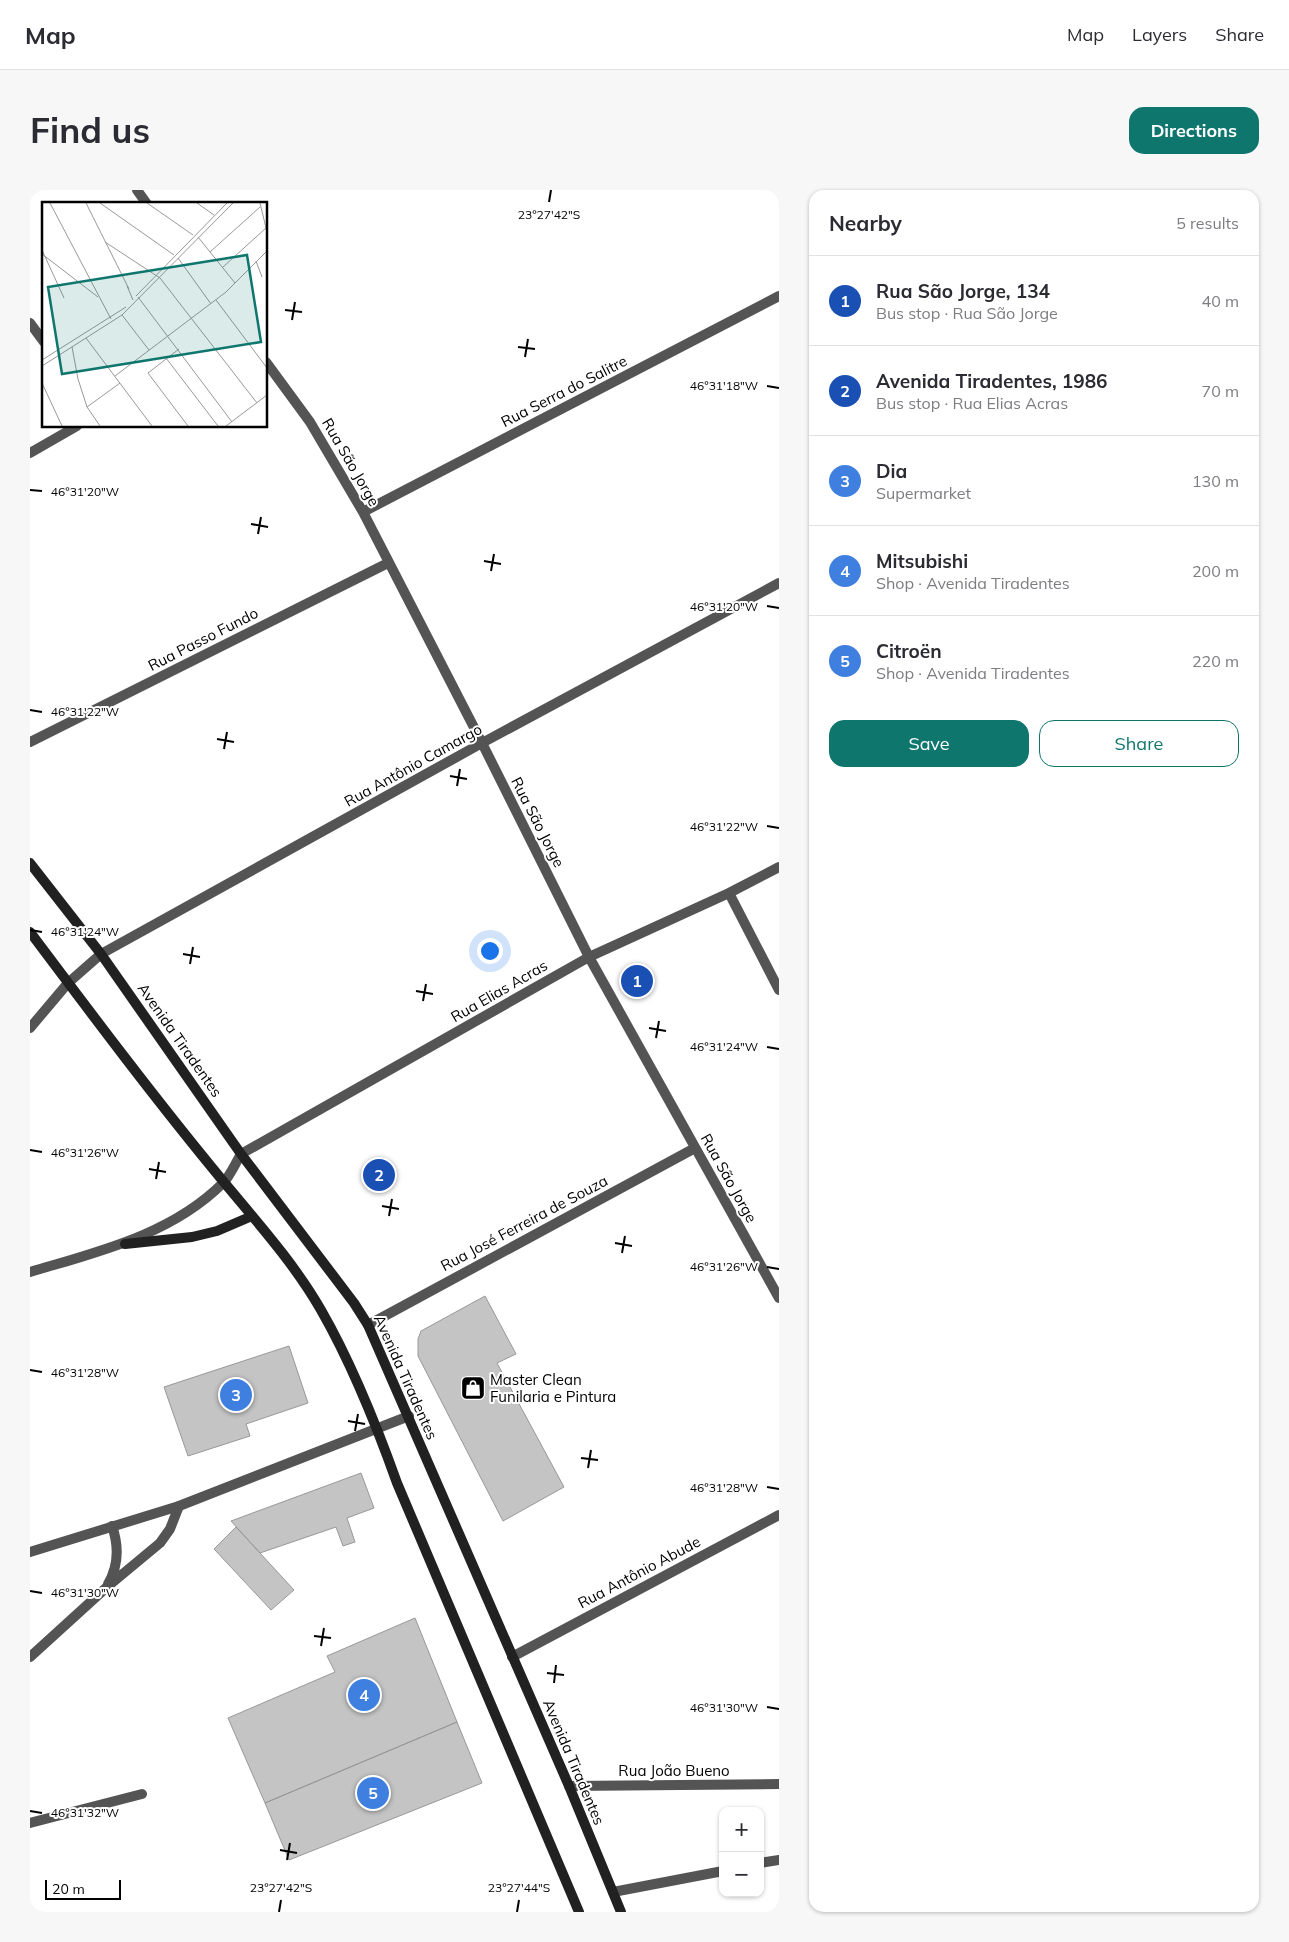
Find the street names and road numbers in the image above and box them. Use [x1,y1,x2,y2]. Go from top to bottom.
street label: Rua Serra do Salitre [498,351,630,431]
street label: Rua São Jorge [318,414,384,510]
street label: Rua Passo Fundo [145,603,261,675]
street label: Rua Antônio Camargo [341,719,485,811]
street label: Rua São Jorge [507,774,569,870]
street label: Rua Elias Acras [447,956,551,1026]
street label: Avenida Tiradentes [134,979,226,1101]
street label: Rua São Jorge [697,1130,761,1226]
street label: Rua José Ferreira de Souza [437,1171,611,1275]
street label: Avenida Tiradentes [370,1312,442,1442]
street label: Rua Antônio Abude [574,1532,704,1612]
street label: Avenida Tiradentes [539,1696,609,1828]
street label: Rua João Bueno [618,1761,730,1780]

